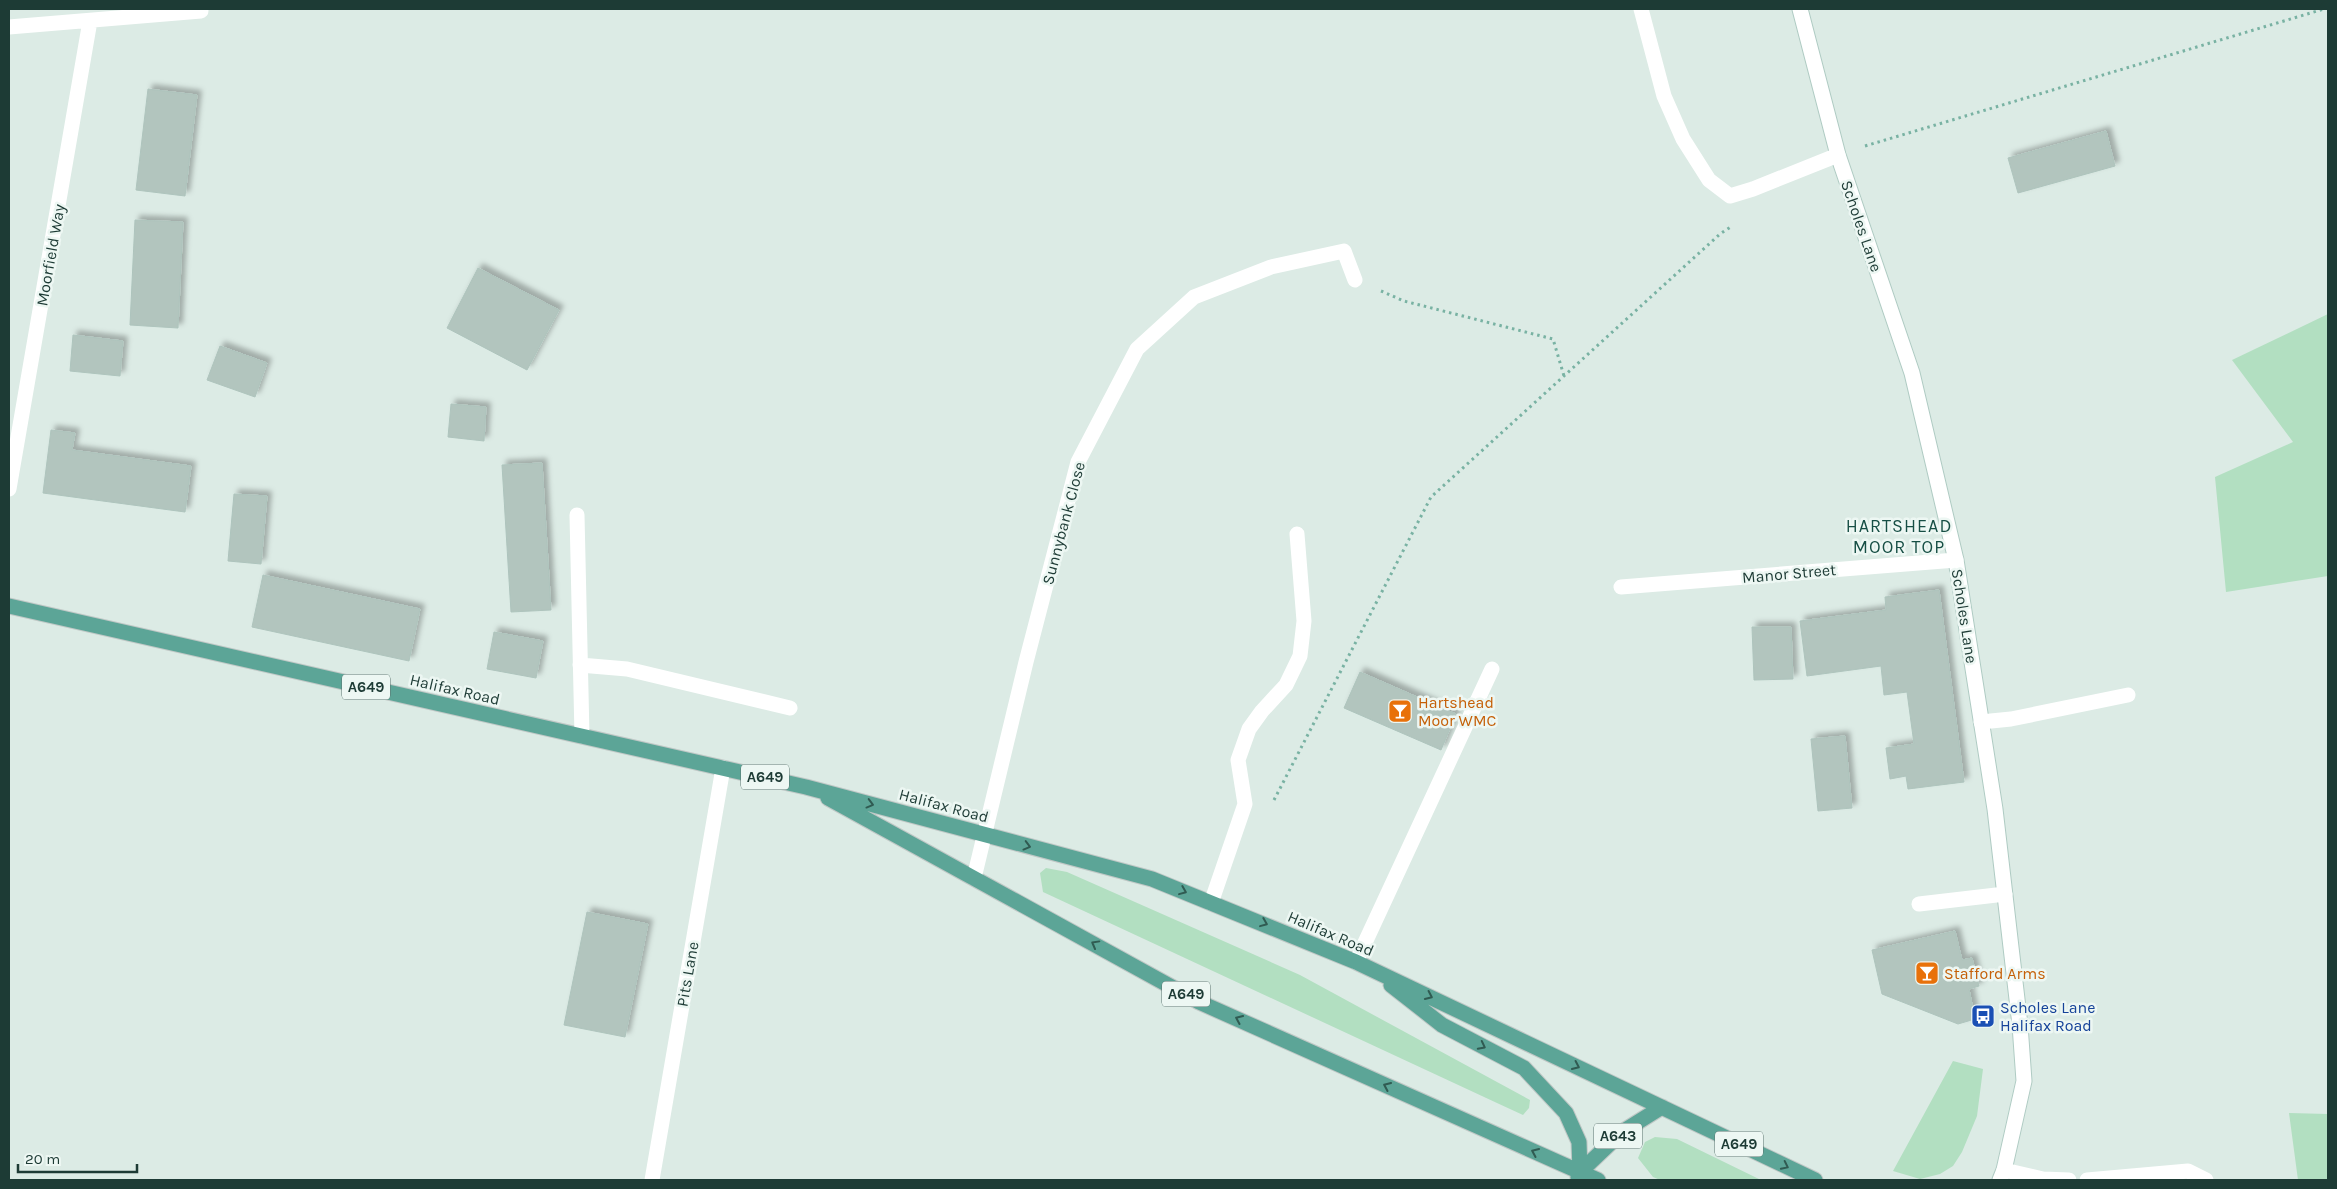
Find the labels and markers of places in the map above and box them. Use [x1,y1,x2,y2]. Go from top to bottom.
place label: Hartshead Moor WMC [1418,693,1496,730]
bar icon: Hartshead Moor WMC [1387,698,1413,724]
bar icon: Stafford Arms [1914,960,1940,986]
place label: Stafford Arms [1944,964,2046,983]
place label: Scholes Lane Halifax Road [2000,998,2095,1035]
bus stop icon: Scholes Lane Halifax Road [1970,1003,1996,1029]

